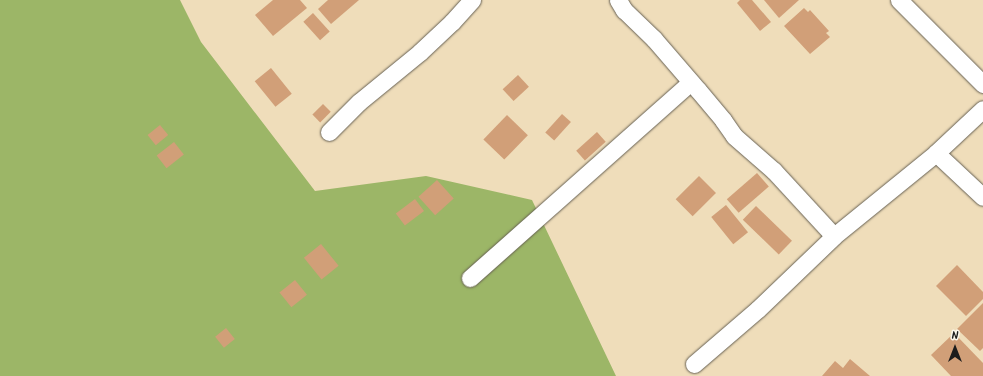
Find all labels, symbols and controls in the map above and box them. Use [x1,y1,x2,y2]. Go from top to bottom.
text: N [952,327,958,345]
north arrow [935,328,975,368]

